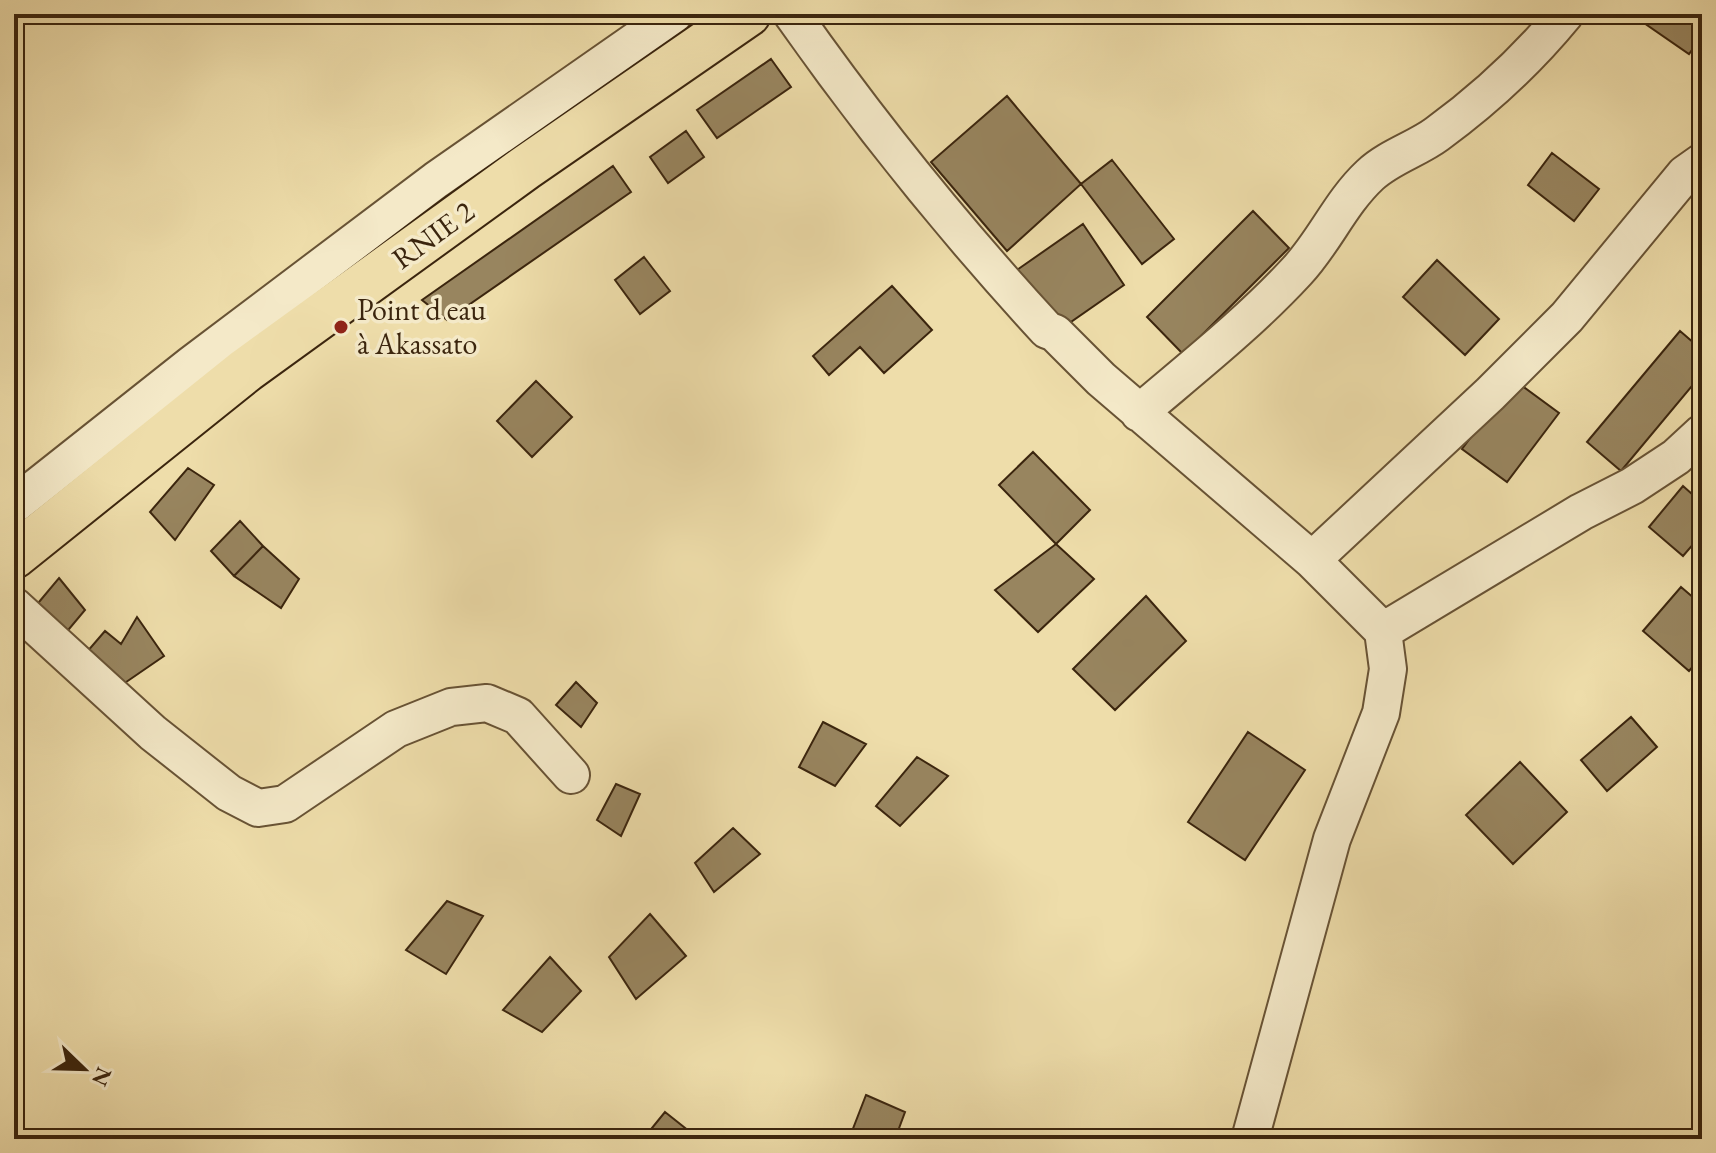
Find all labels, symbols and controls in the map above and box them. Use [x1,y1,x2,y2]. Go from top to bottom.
street label: RNIE 2 [384,191,482,278]
place label: Point d eau à Akassato [357,290,486,363]
marker: Point d eau à Akassato [332,318,350,336]
north arrow [44,1029,124,1109]
text: N [85,1063,119,1091]

